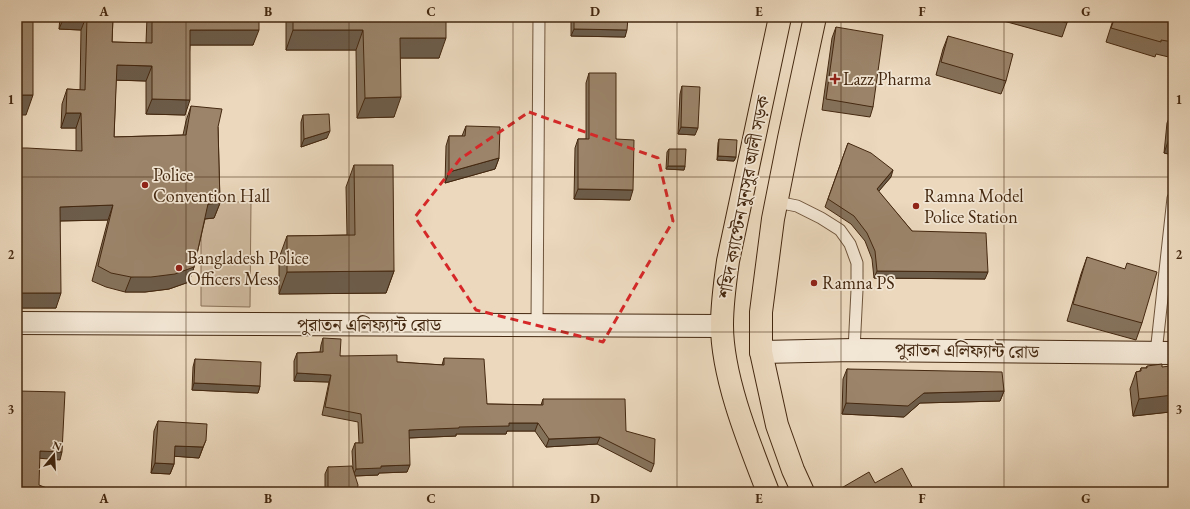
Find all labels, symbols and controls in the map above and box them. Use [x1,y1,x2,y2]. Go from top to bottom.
text: A [98,3,109,20]
text: B [264,3,272,20]
text: C [426,3,436,20]
text: D [590,3,600,20]
text: E [755,3,763,20]
text: F [918,3,926,20]
text: G [1081,3,1091,20]
place label: Lazz Pharma [843,67,932,90]
marker: Lazz Pharma [830,74,840,84]
text: 1 [8,91,15,108]
text: 1 [1176,91,1183,108]
street label: শহিদ ক্যাপ্টেন মুনসুর আলী সড়ক [712,92,775,301]
place label: Police Convention Hall [153,163,270,207]
marker: Police Convention Hall [140,180,150,190]
place label: Ramna Model Police Station [924,184,1024,228]
marker: Ramna Model Police Station [911,201,921,211]
text: 2 [8,246,15,263]
place label: Bangladesh Police Officers Mess [187,246,309,290]
text: 2 [1176,246,1183,263]
marker: Bangladesh Police Officers Mess [174,263,184,273]
place label: Ramna PS [822,271,895,294]
marker: Ramna PS [809,278,819,288]
street label: পুরাতন এলিফ্যান্ট রোড [297,313,442,336]
street label: পুরাতন এলিফ্যান্ট রোড [895,338,1040,363]
text: 3 [8,401,15,418]
text: 3 [1176,401,1183,418]
north arrow [34,435,74,475]
text: N [51,437,64,454]
text: A [98,490,109,507]
text: B [264,490,272,507]
text: C [426,490,436,507]
text: D [590,490,600,507]
text: E [755,490,763,507]
text: F [918,490,926,507]
text: G [1081,490,1091,507]

